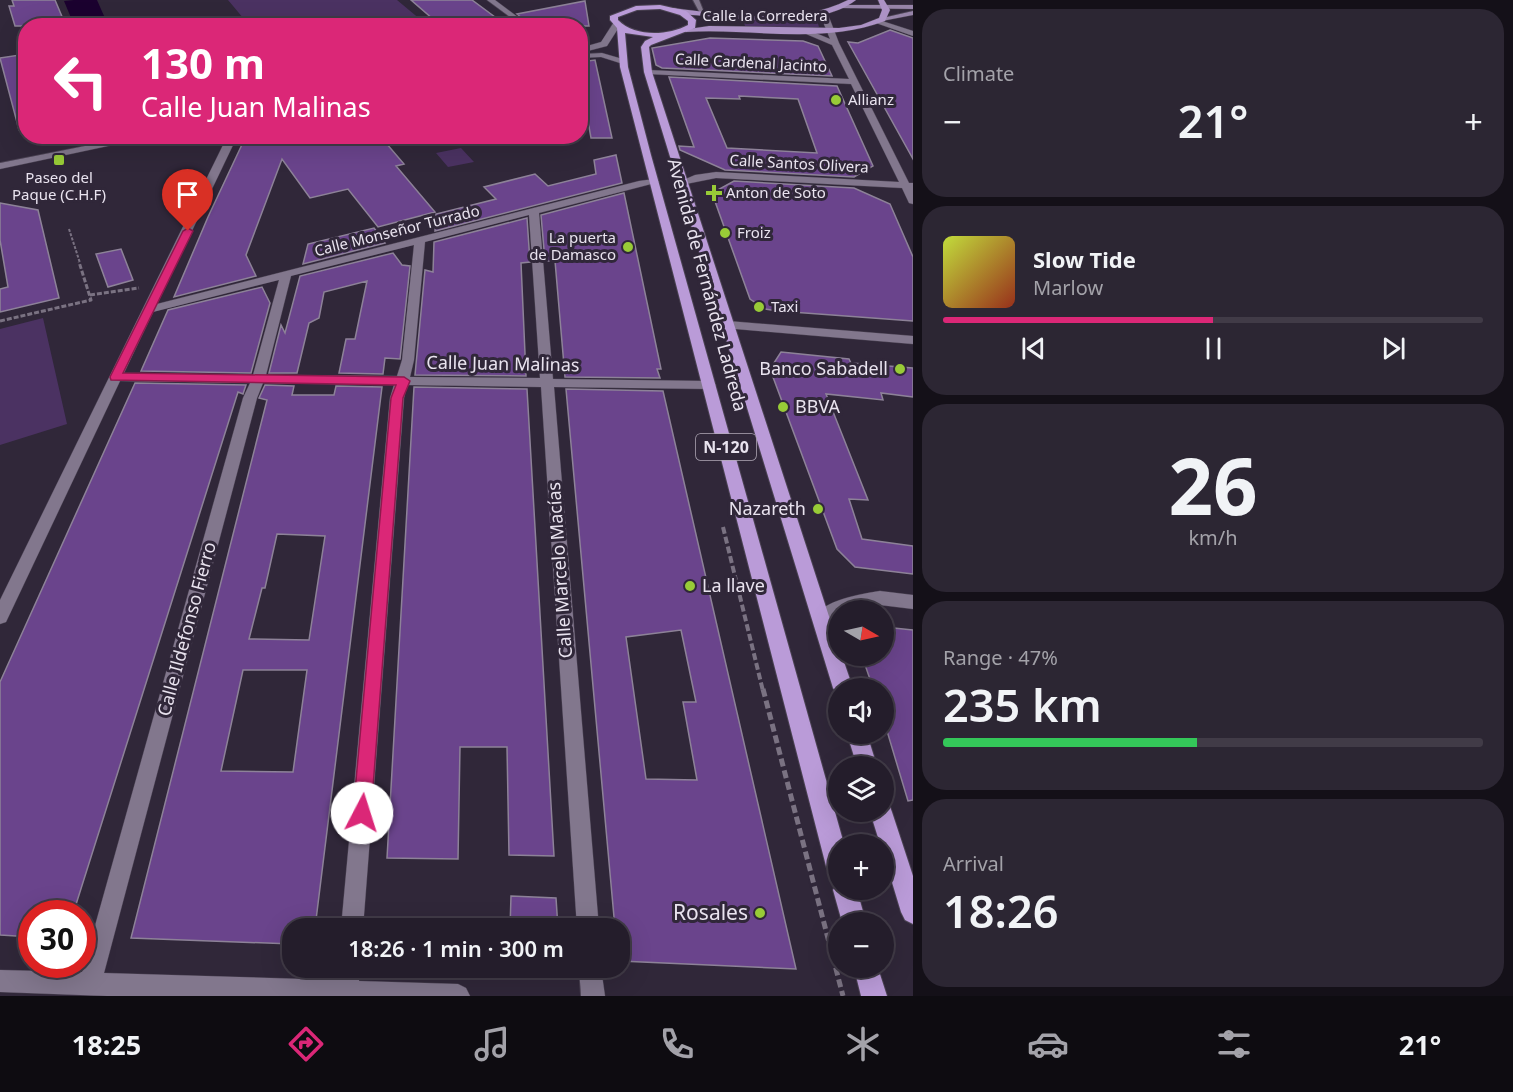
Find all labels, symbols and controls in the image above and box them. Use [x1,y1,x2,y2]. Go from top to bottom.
street label: Calle la Corredera [702,5,828,25]
text: 130 m [141,34,265,91]
icon: left [42,42,120,120]
street label: Calle Cardenal Jacinto [674,48,828,76]
text: Climate [943,60,1014,87]
text: Calle Juan Malinas [141,88,371,125]
place label: Allianz [848,89,894,109]
text: 21° [1178,90,1248,151]
marker: Allianz [829,93,843,107]
text: − [943,99,962,144]
text: + [1464,99,1483,144]
street label: Calle Santos Olivera [729,149,869,177]
marker: Paseo del Paque (C.H.F) [52,153,66,167]
street label: Avenida de Fernández Ladreda [663,156,753,414]
place label: Paseo del Paque (C.H.F) [12,167,106,204]
pin [162,169,213,231]
icon: arrive [171,178,204,211]
place label: Anton de Soto [726,182,826,202]
marker: Anton de Soto [707,186,721,200]
street label: Calle Monseñor Turrado [312,200,482,260]
place label: Froiz [737,222,771,242]
marker: Froiz [718,226,732,240]
place label: La puerta de Damasco [529,227,616,264]
marker: La puerta de Damasco [621,240,635,254]
text: Slow Tide [1033,244,1136,274]
text: Marlow [1033,274,1103,301]
place label: Taxi [771,296,798,316]
marker: Taxi [752,300,766,314]
icon: previous [1017,332,1050,365]
icon: pause [1197,332,1230,365]
icon: next [1377,332,1410,365]
street label: Calle Juan Malinas [426,350,580,376]
place label: Banco Sabadell [759,356,888,380]
marker: Banco Sabadell [893,362,907,376]
place label: BBVA [795,394,840,418]
marker: BBVA [776,400,790,414]
text: 26 [1168,432,1258,538]
road number: N-120 [696,434,756,460]
street label: Calle Marcelo Macías [541,481,577,659]
place label: Nazareth [729,496,806,520]
marker: Nazareth [811,502,825,516]
text: km/h [1188,524,1238,551]
street label: Calle Ildefonso Fierro [151,539,221,719]
place label: La llave [702,573,765,597]
marker: La llave [683,579,697,593]
north arrow [828,600,894,666]
map controls [828,600,894,978]
text: Range · 47% [943,644,1058,671]
text: 235 km [943,674,1102,735]
button: sound [828,678,894,744]
button: layers [828,756,894,822]
position arrow [330,781,394,845]
button: + [828,834,894,900]
text: Arrival [943,850,1004,877]
text: 18:26 [943,880,1058,941]
place label: Rosales [673,898,748,926]
speed limit sign: 30 [18,900,96,978]
marker: Rosales [753,906,767,920]
button: − [828,912,894,978]
text: 18:26 · 1 min · 300 m [348,933,564,963]
icon: directions [285,1023,327,1065]
icon: music [471,1023,513,1065]
icon: phone [656,1023,698,1065]
icon: climate [842,1023,884,1065]
icon: car [1027,1023,1069,1065]
icon: filters [1213,1023,1255,1065]
text: 18:25 [72,1026,141,1063]
text: 21° [1399,1026,1441,1063]

